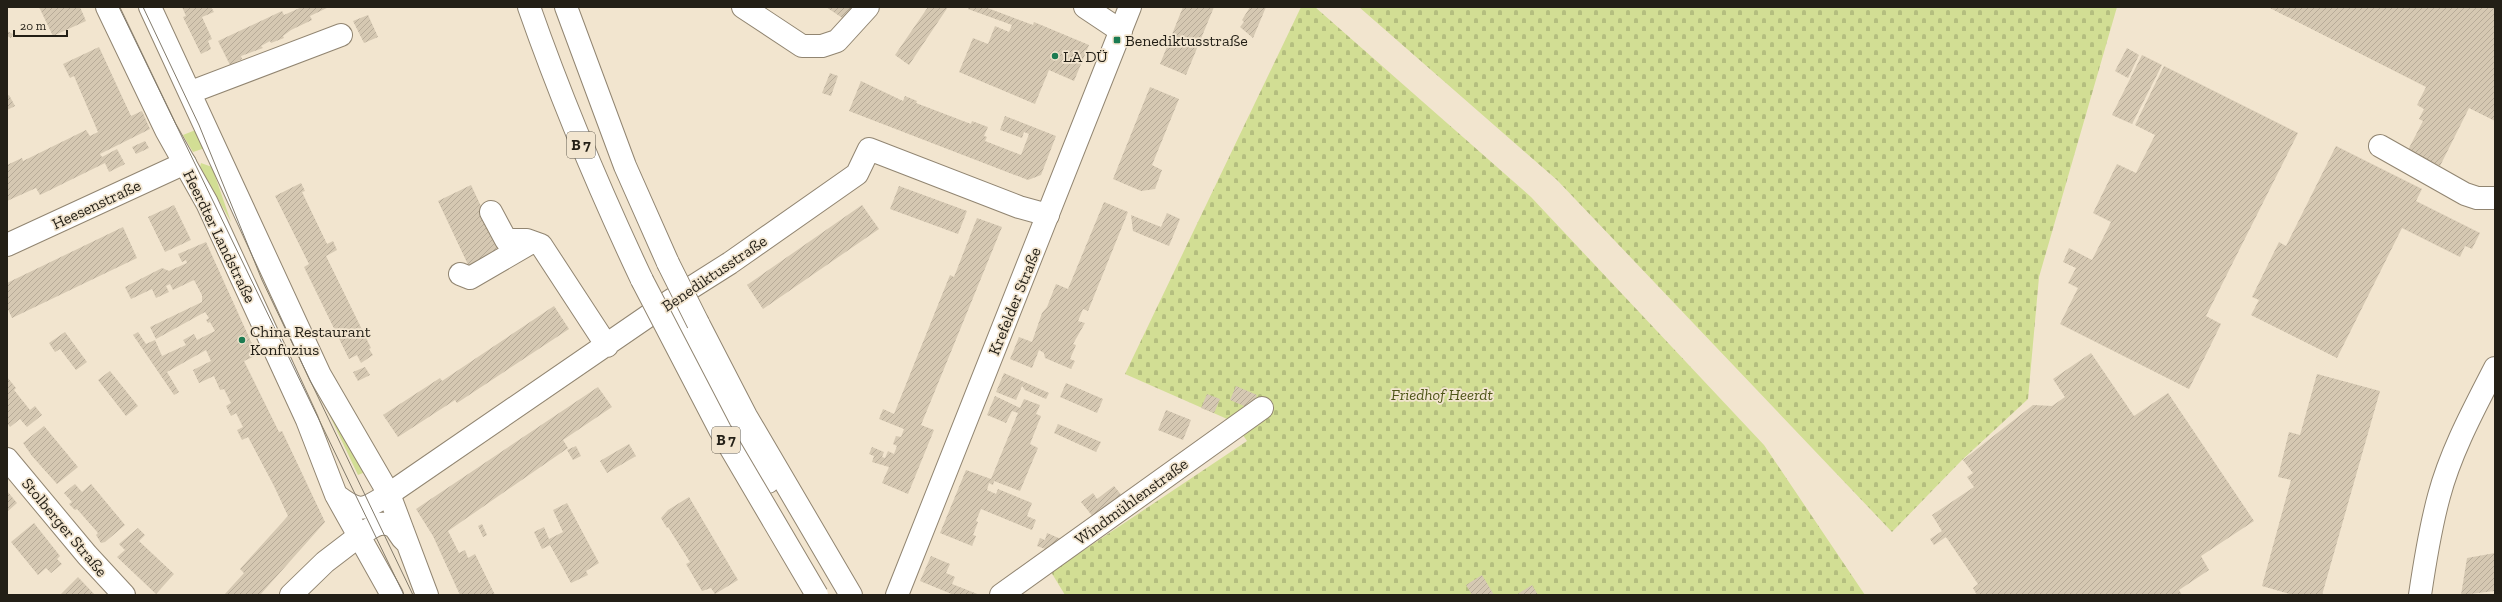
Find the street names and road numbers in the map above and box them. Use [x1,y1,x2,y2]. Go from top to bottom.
road number: B 7 [567,132,595,158]
street label: Heerdter Landstraße [179,167,260,306]
street label: Heesenstraße [49,176,144,233]
street label: Benediktusstraße [658,231,770,316]
street label: Krefelder Straße [984,245,1045,358]
road number: B 7 [712,427,740,453]
street label: Windmühlenstraße [1071,454,1192,549]
street label: Stolberger Straße [18,474,111,581]

